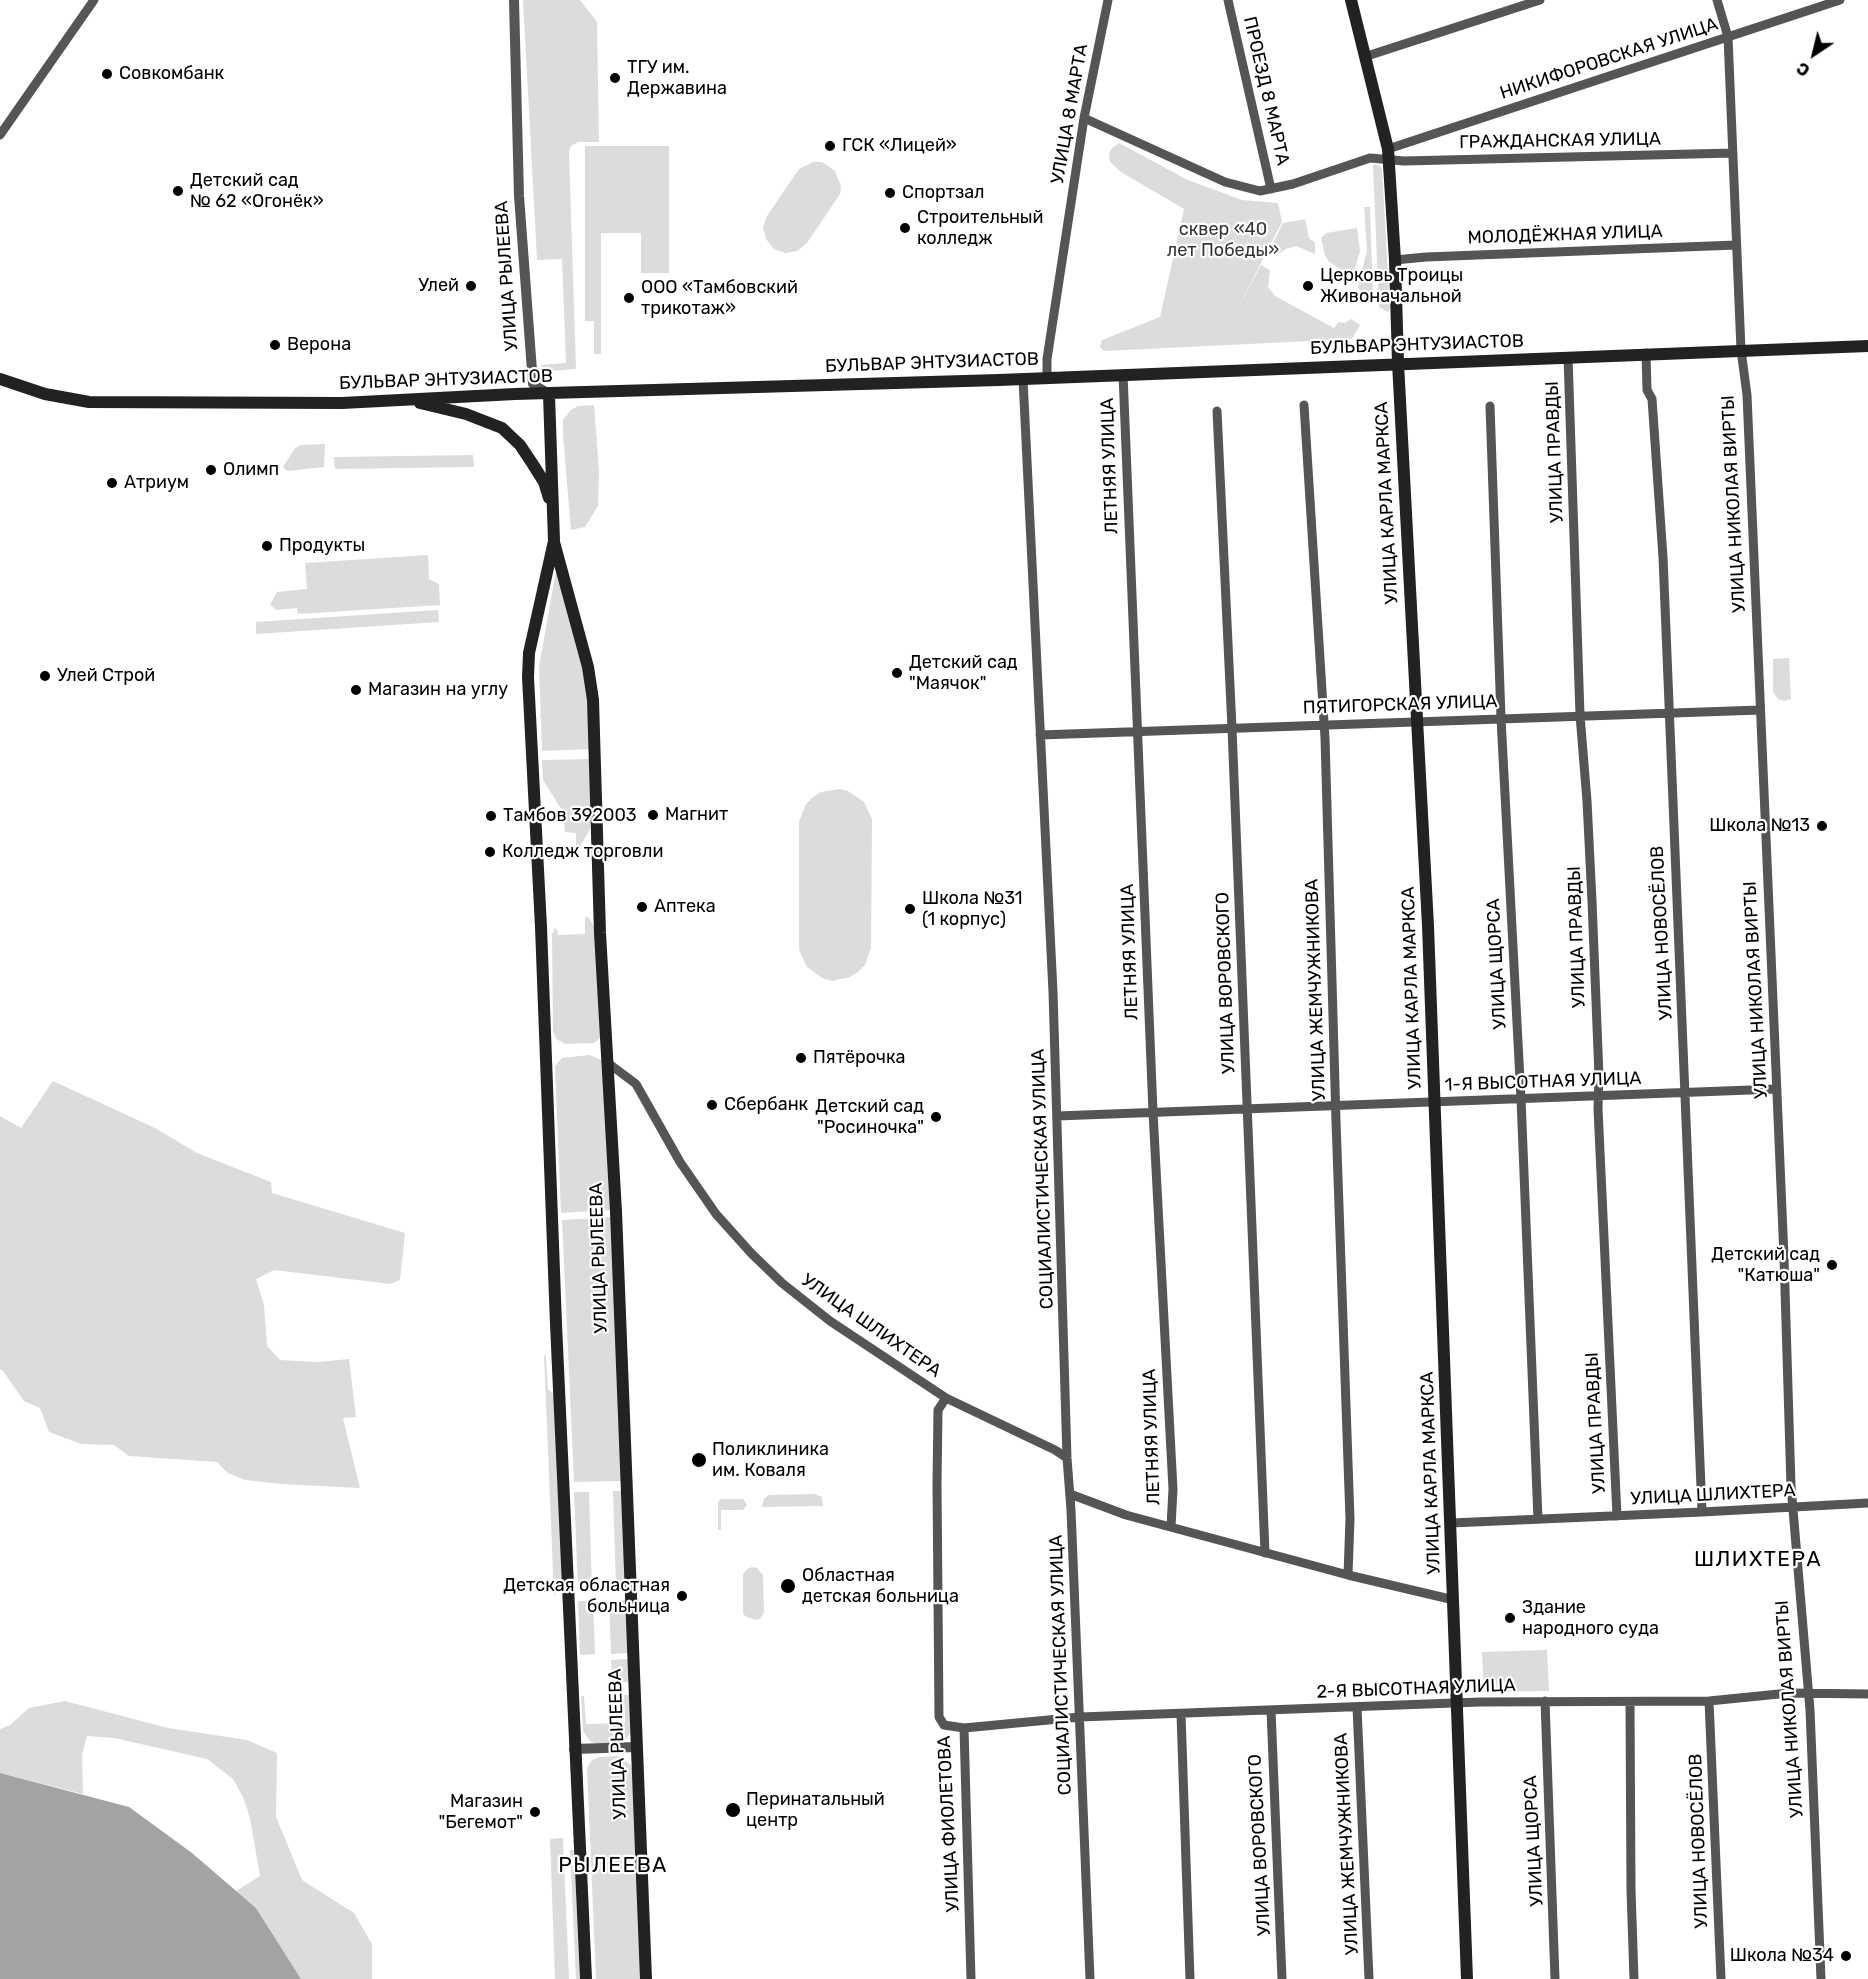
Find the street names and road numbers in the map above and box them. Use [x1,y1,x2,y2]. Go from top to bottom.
street label: ПРОЕЗД 8 МАРТА [1238,14,1294,168]
street label: НИКИФОРОВСКАЯ УЛИЦА [1497,14,1721,104]
street label: УЛИЦА 8 МАРТА [1047,42,1093,186]
street label: ГРАЖДАНСКАЯ УЛИЦА [1459,128,1661,154]
street label: УЛИЦА РЫЛЕЕВА [491,200,523,352]
street label: МОЛОДЁЖНАЯ УЛИЦА [1467,221,1663,249]
street label: БУЛЬВАР ЭНТУЗИАСТОВ [1310,330,1524,360]
street label: БУЛЬВАР ЭНТУЗИАСТОВ [825,348,1039,378]
street label: БУЛЬВАР ЭНТУЗИАСТОВ [339,365,553,395]
street label: УЛИЦА ПРАВДЫ [1542,381,1568,523]
street label: УЛИЦА НИКОЛАЯ ВИРТЫ [1718,395,1750,613]
street label: ЛЕТНЯЯ УЛИЦА [1097,397,1123,535]
street label: УЛИЦА КАРЛА МАРКСА [1371,401,1403,605]
street label: ПЯТИГОРСКАЯ УЛИЦА [1302,691,1498,719]
street label: УЛИЦА НОВОСЁЛОВ [1647,845,1677,1021]
street label: УЛИЦА ПРАВДЫ [1564,866,1590,1008]
street label: УЛИЦА ЖЕМЧУЖНИКОВА [1301,879,1331,1101]
street label: УЛИЦА НИКОЛАЯ ВИРТЫ [1740,881,1772,1099]
street label: ЛЕТНЯЯ УЛИЦА [1117,883,1143,1021]
street label: УЛИЦА КАРЛА МАРКСА [1398,886,1426,1090]
street label: УЛИЦА ВОРОВСКОГО [1212,892,1240,1074]
street label: УЛИЦА ЩОРСА [1483,898,1511,1030]
street label: СОЦИАЛИСТИЧЕСКАЯ УЛИЦА [1028,1049,1058,1309]
street label: 1-Я ВЫСОТНАЯ УЛИЦА [1444,1068,1642,1096]
street label: УЛИЦА РЫЛЕЕВА [586,1182,612,1334]
street label: УЛИЦА ШЛИХТЕРА [797,1270,945,1382]
street label: УЛИЦА ПРАВДЫ [1582,1352,1610,1494]
street label: ЛЕТНЯЯ УЛИЦА [1139,1368,1165,1506]
street label: УЛИЦА КАРЛА МАРКСА [1417,1371,1445,1575]
street label: УЛИЦА ШЛИХТЕРА [1630,1480,1796,1510]
street label: СОЦИАЛИСТИЧЕСКАЯ УЛИЦА [1046,1535,1076,1795]
street label: УЛИЦА НИКОЛАЯ ВИРТЫ [1772,1599,1808,1819]
street label: УЛИЦА РЫЛЕЕВА [605,1668,631,1820]
street label: 2-Я ВЫСОТНАЯ УЛИЦА [1316,1675,1516,1703]
street label: УЛИЦА ЖЕМЧУЖНИКОВА [1330,1732,1364,1956]
street label: УЛИЦА ФИОЛЕТОВА [934,1735,964,1913]
street label: УЛИЦА ВОРОВСКОГО [1244,1753,1276,1937]
street label: УЛИЦА НОВОСЁЛОВ [1685,1753,1713,1929]
street label: УЛИЦА ЩОРСА [1520,1775,1548,1907]

